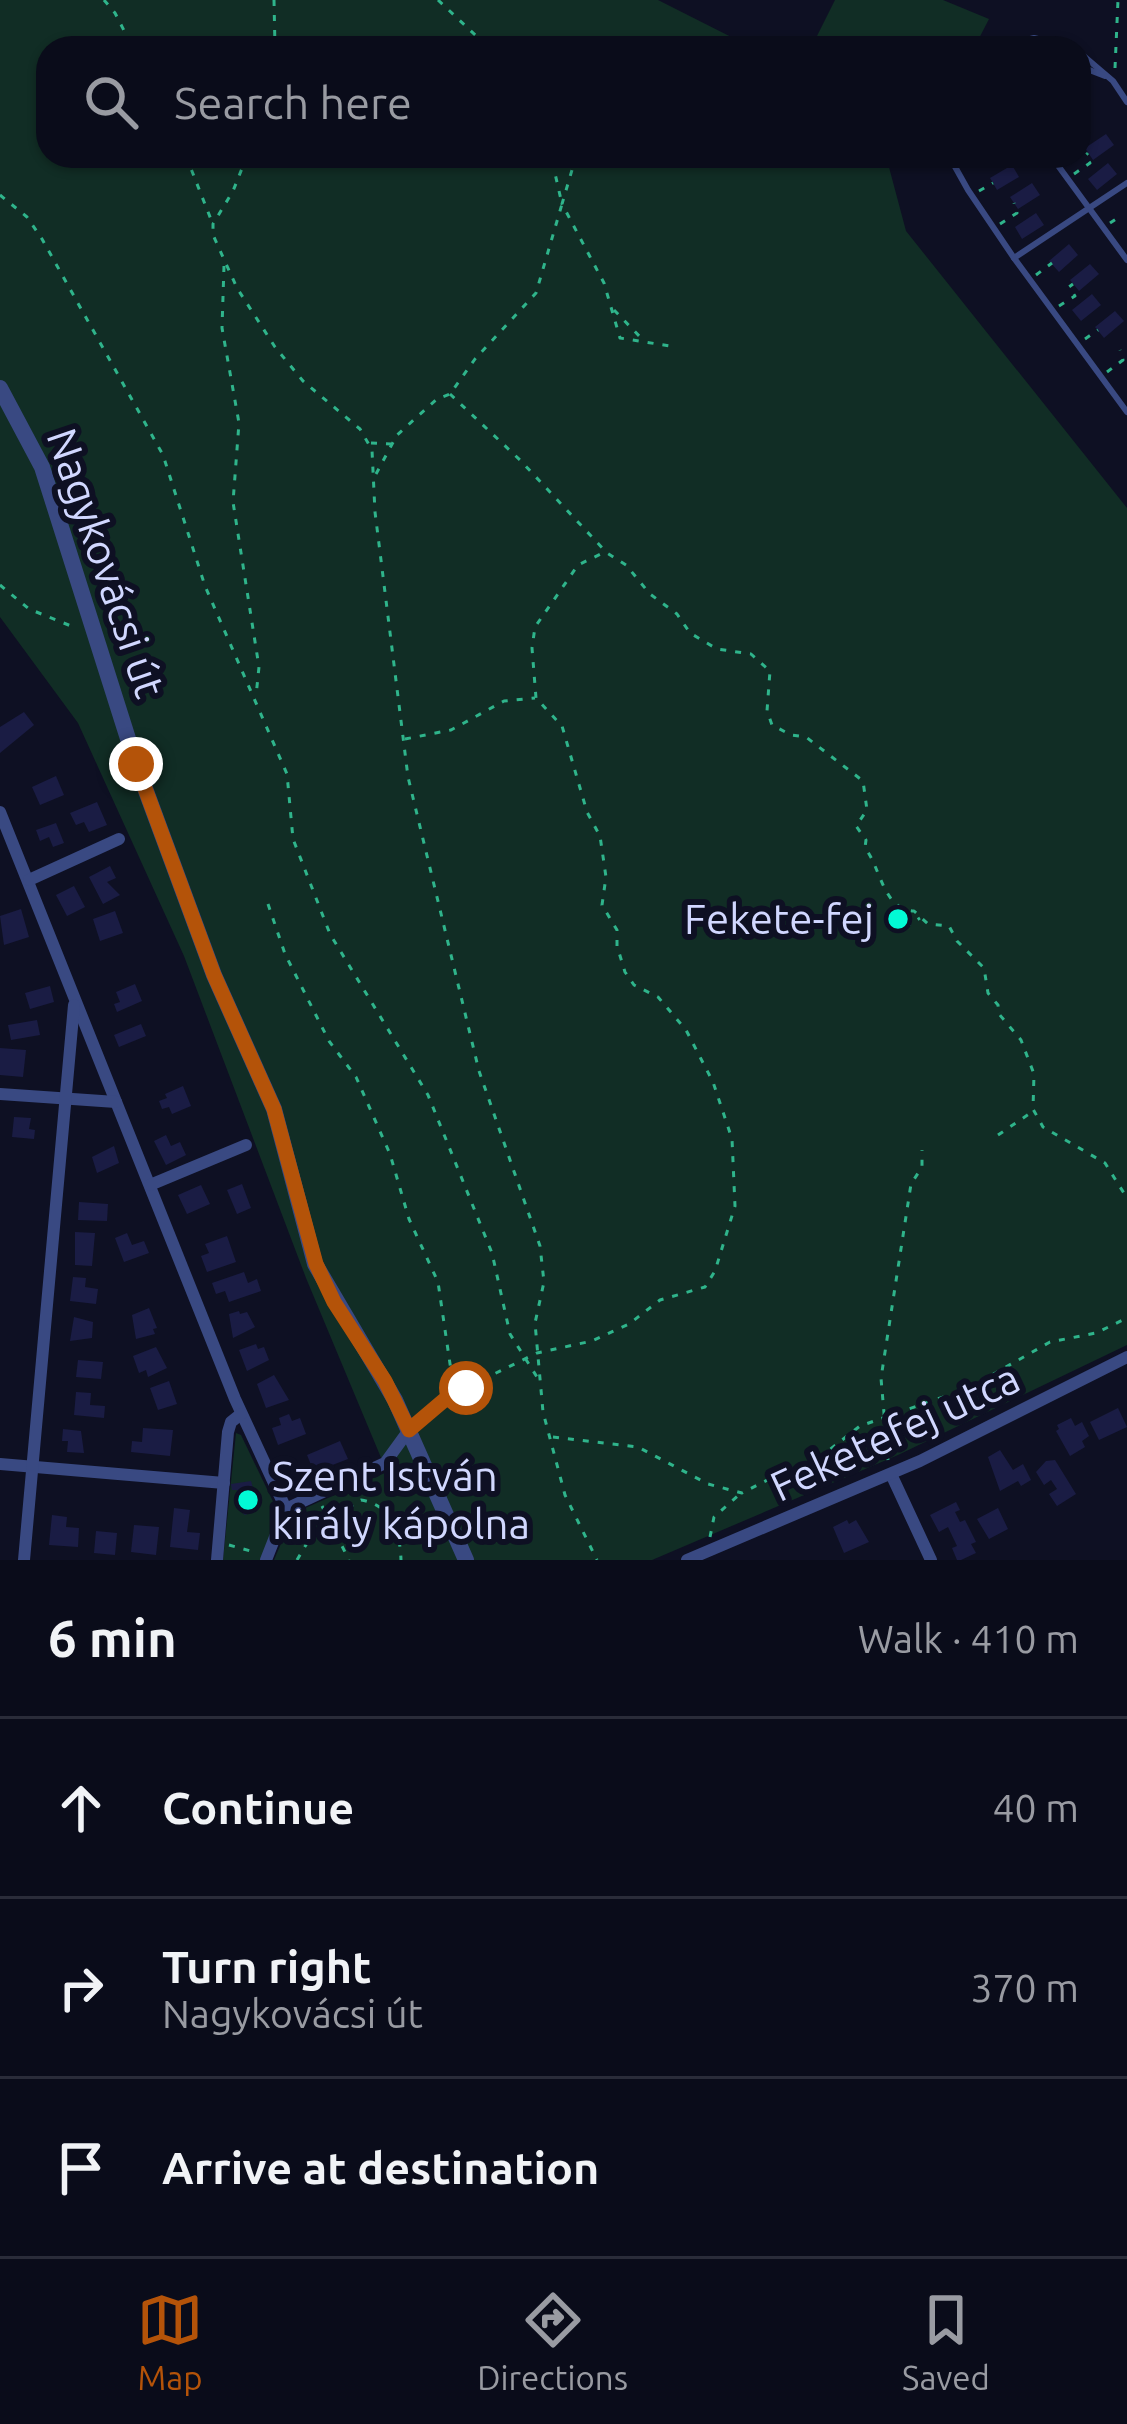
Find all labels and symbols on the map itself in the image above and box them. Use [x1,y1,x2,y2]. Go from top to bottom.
street label: Nagykovácsi út [39,422,174,703]
route end [109,737,163,791]
place label: Fekete-fej [684,895,874,942]
marker: Fekete-fej [885,906,911,932]
street label: Feketefej utca [763,1353,1027,1510]
route start [439,1361,493,1415]
place label: Szent István király kápolna [272,1452,530,1547]
marker: Szent István király kápolna [235,1487,261,1513]

